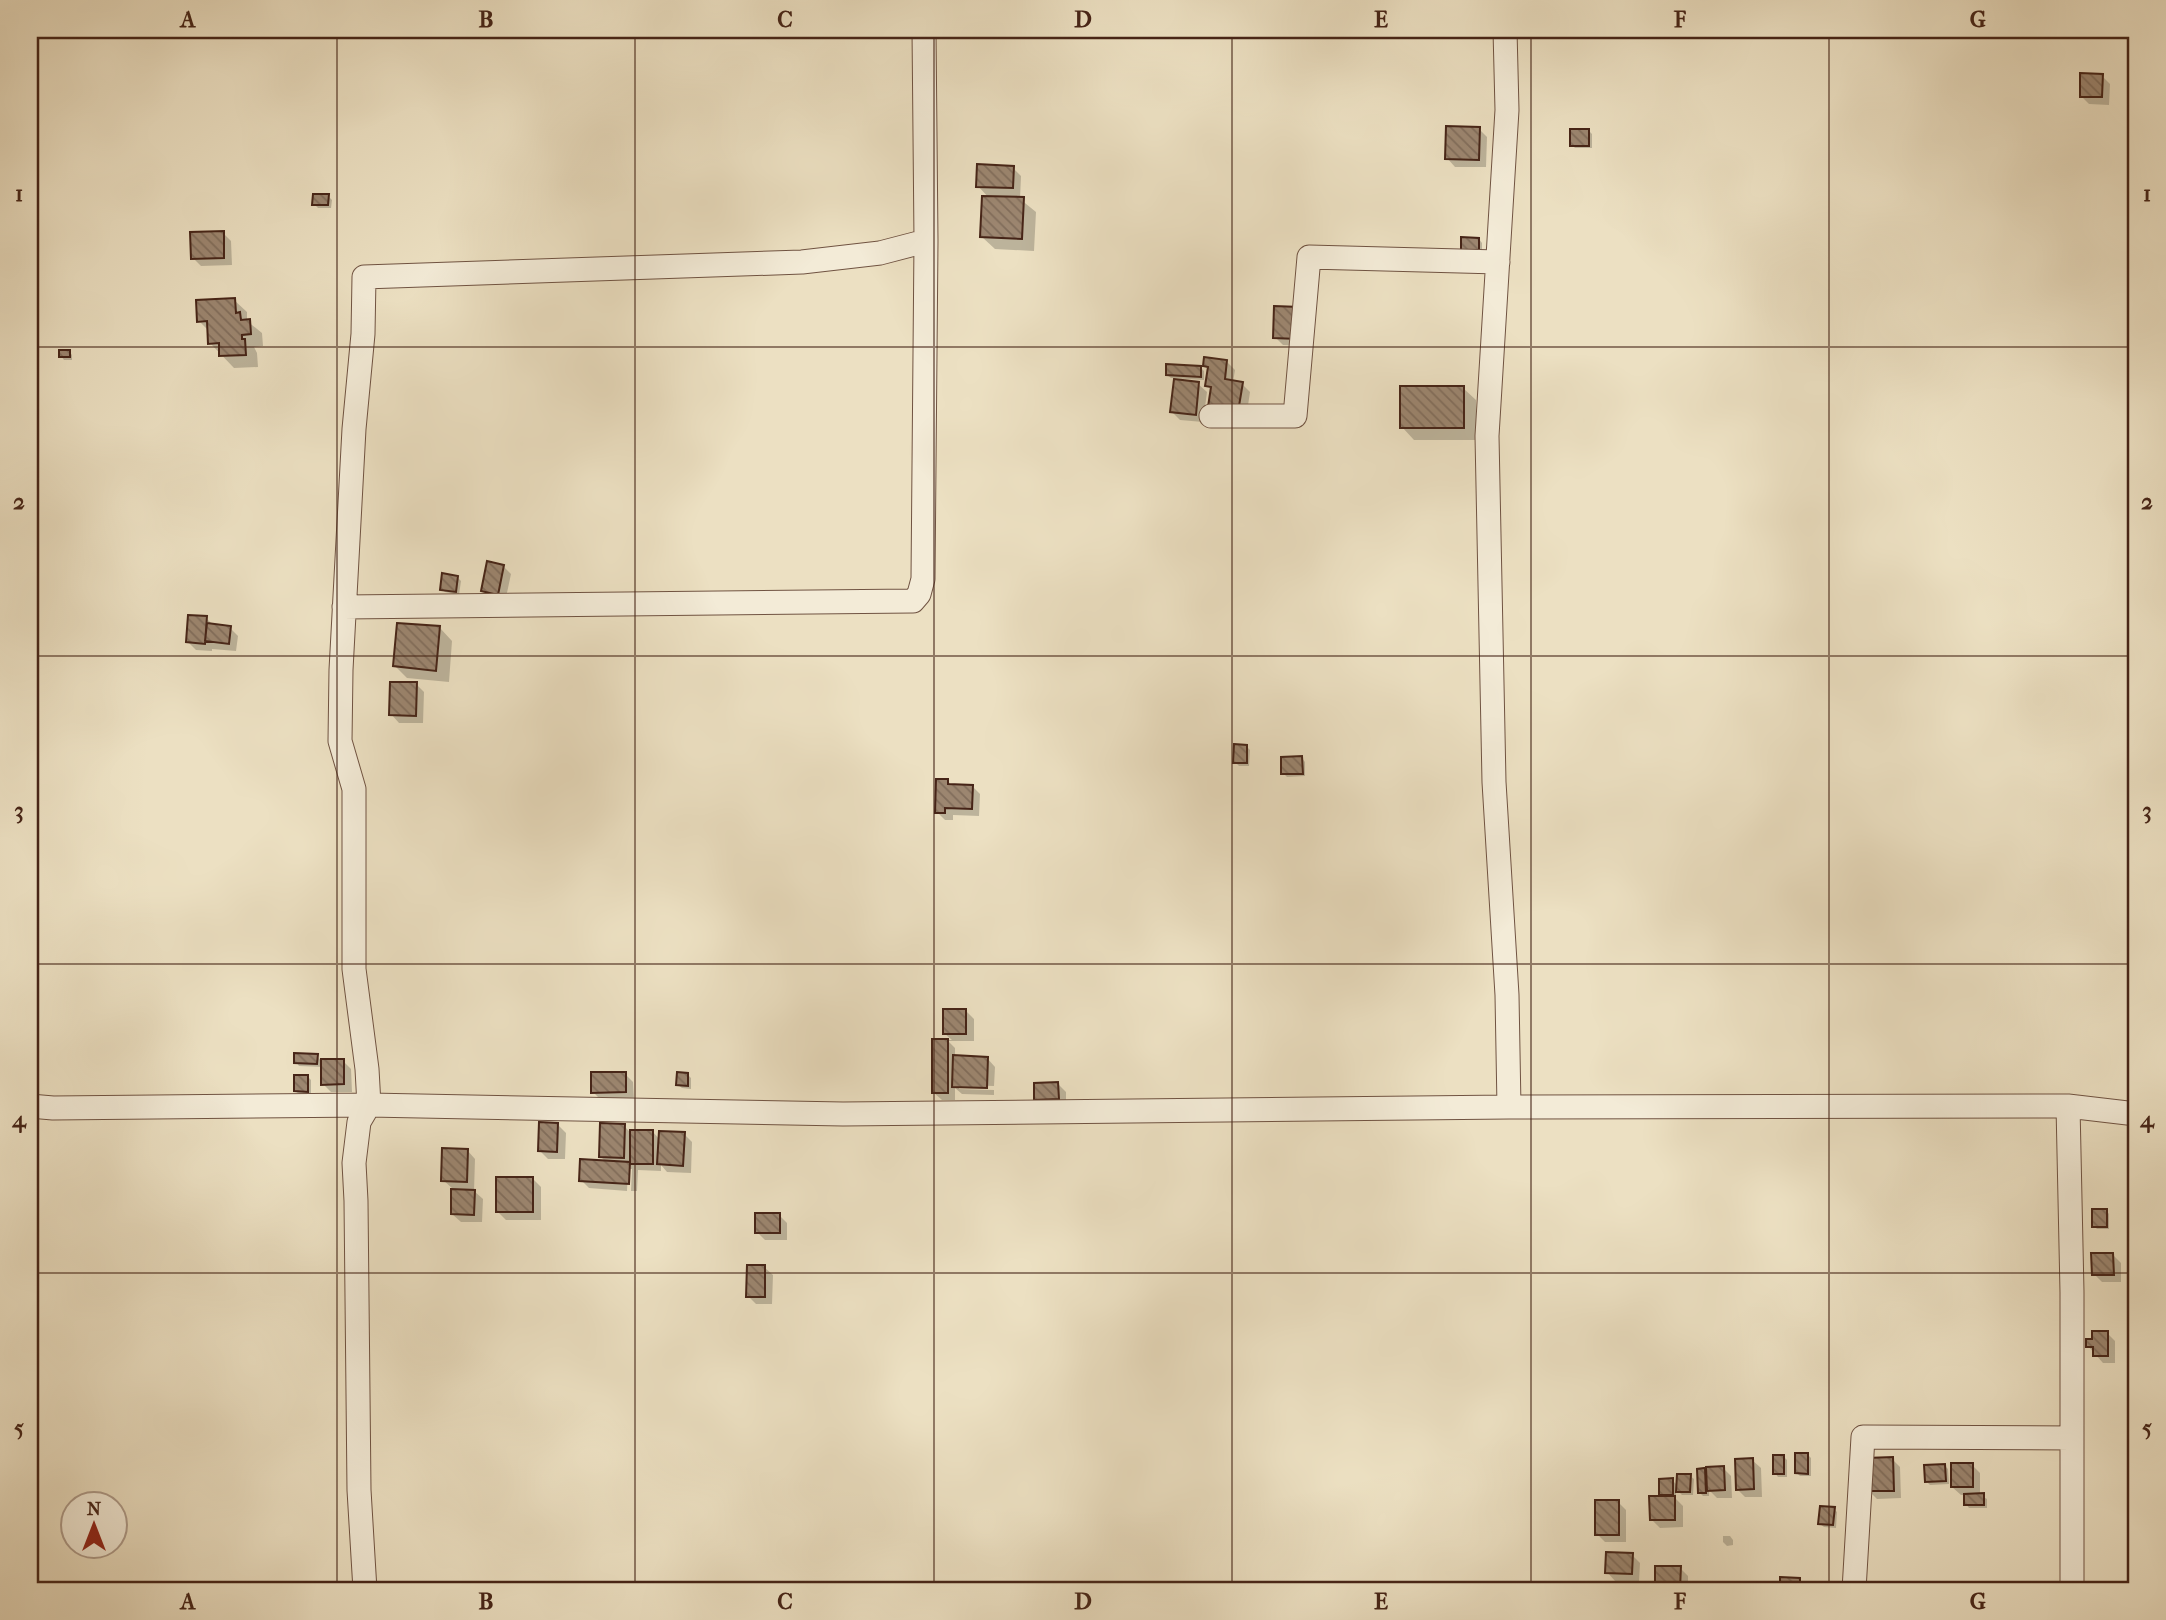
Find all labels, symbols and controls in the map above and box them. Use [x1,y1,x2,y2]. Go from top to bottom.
text: A [179,6,197,33]
text: B [479,6,494,33]
text: C [777,6,793,33]
text: D [1074,6,1092,33]
text: E [1374,6,1388,33]
text: F [1673,6,1687,33]
text: G [1970,6,1986,33]
text: 1 [15,180,23,207]
text: 1 [2143,180,2151,207]
text: 2 [13,488,25,515]
text: 2 [2141,488,2153,515]
text: 3 [14,797,24,824]
text: 3 [2142,797,2152,824]
text: 4 [11,1106,27,1133]
text: 4 [2139,1106,2155,1133]
text: 5 [14,1414,24,1441]
text: 5 [2142,1414,2152,1441]
north arrow [60,1490,130,1560]
text: N [87,1498,102,1520]
text: A [179,1588,197,1615]
text: B [479,1588,494,1615]
text: C [777,1588,793,1615]
text: D [1074,1588,1092,1615]
text: E [1374,1588,1388,1615]
text: F [1673,1588,1687,1615]
text: G [1970,1588,1986,1615]

